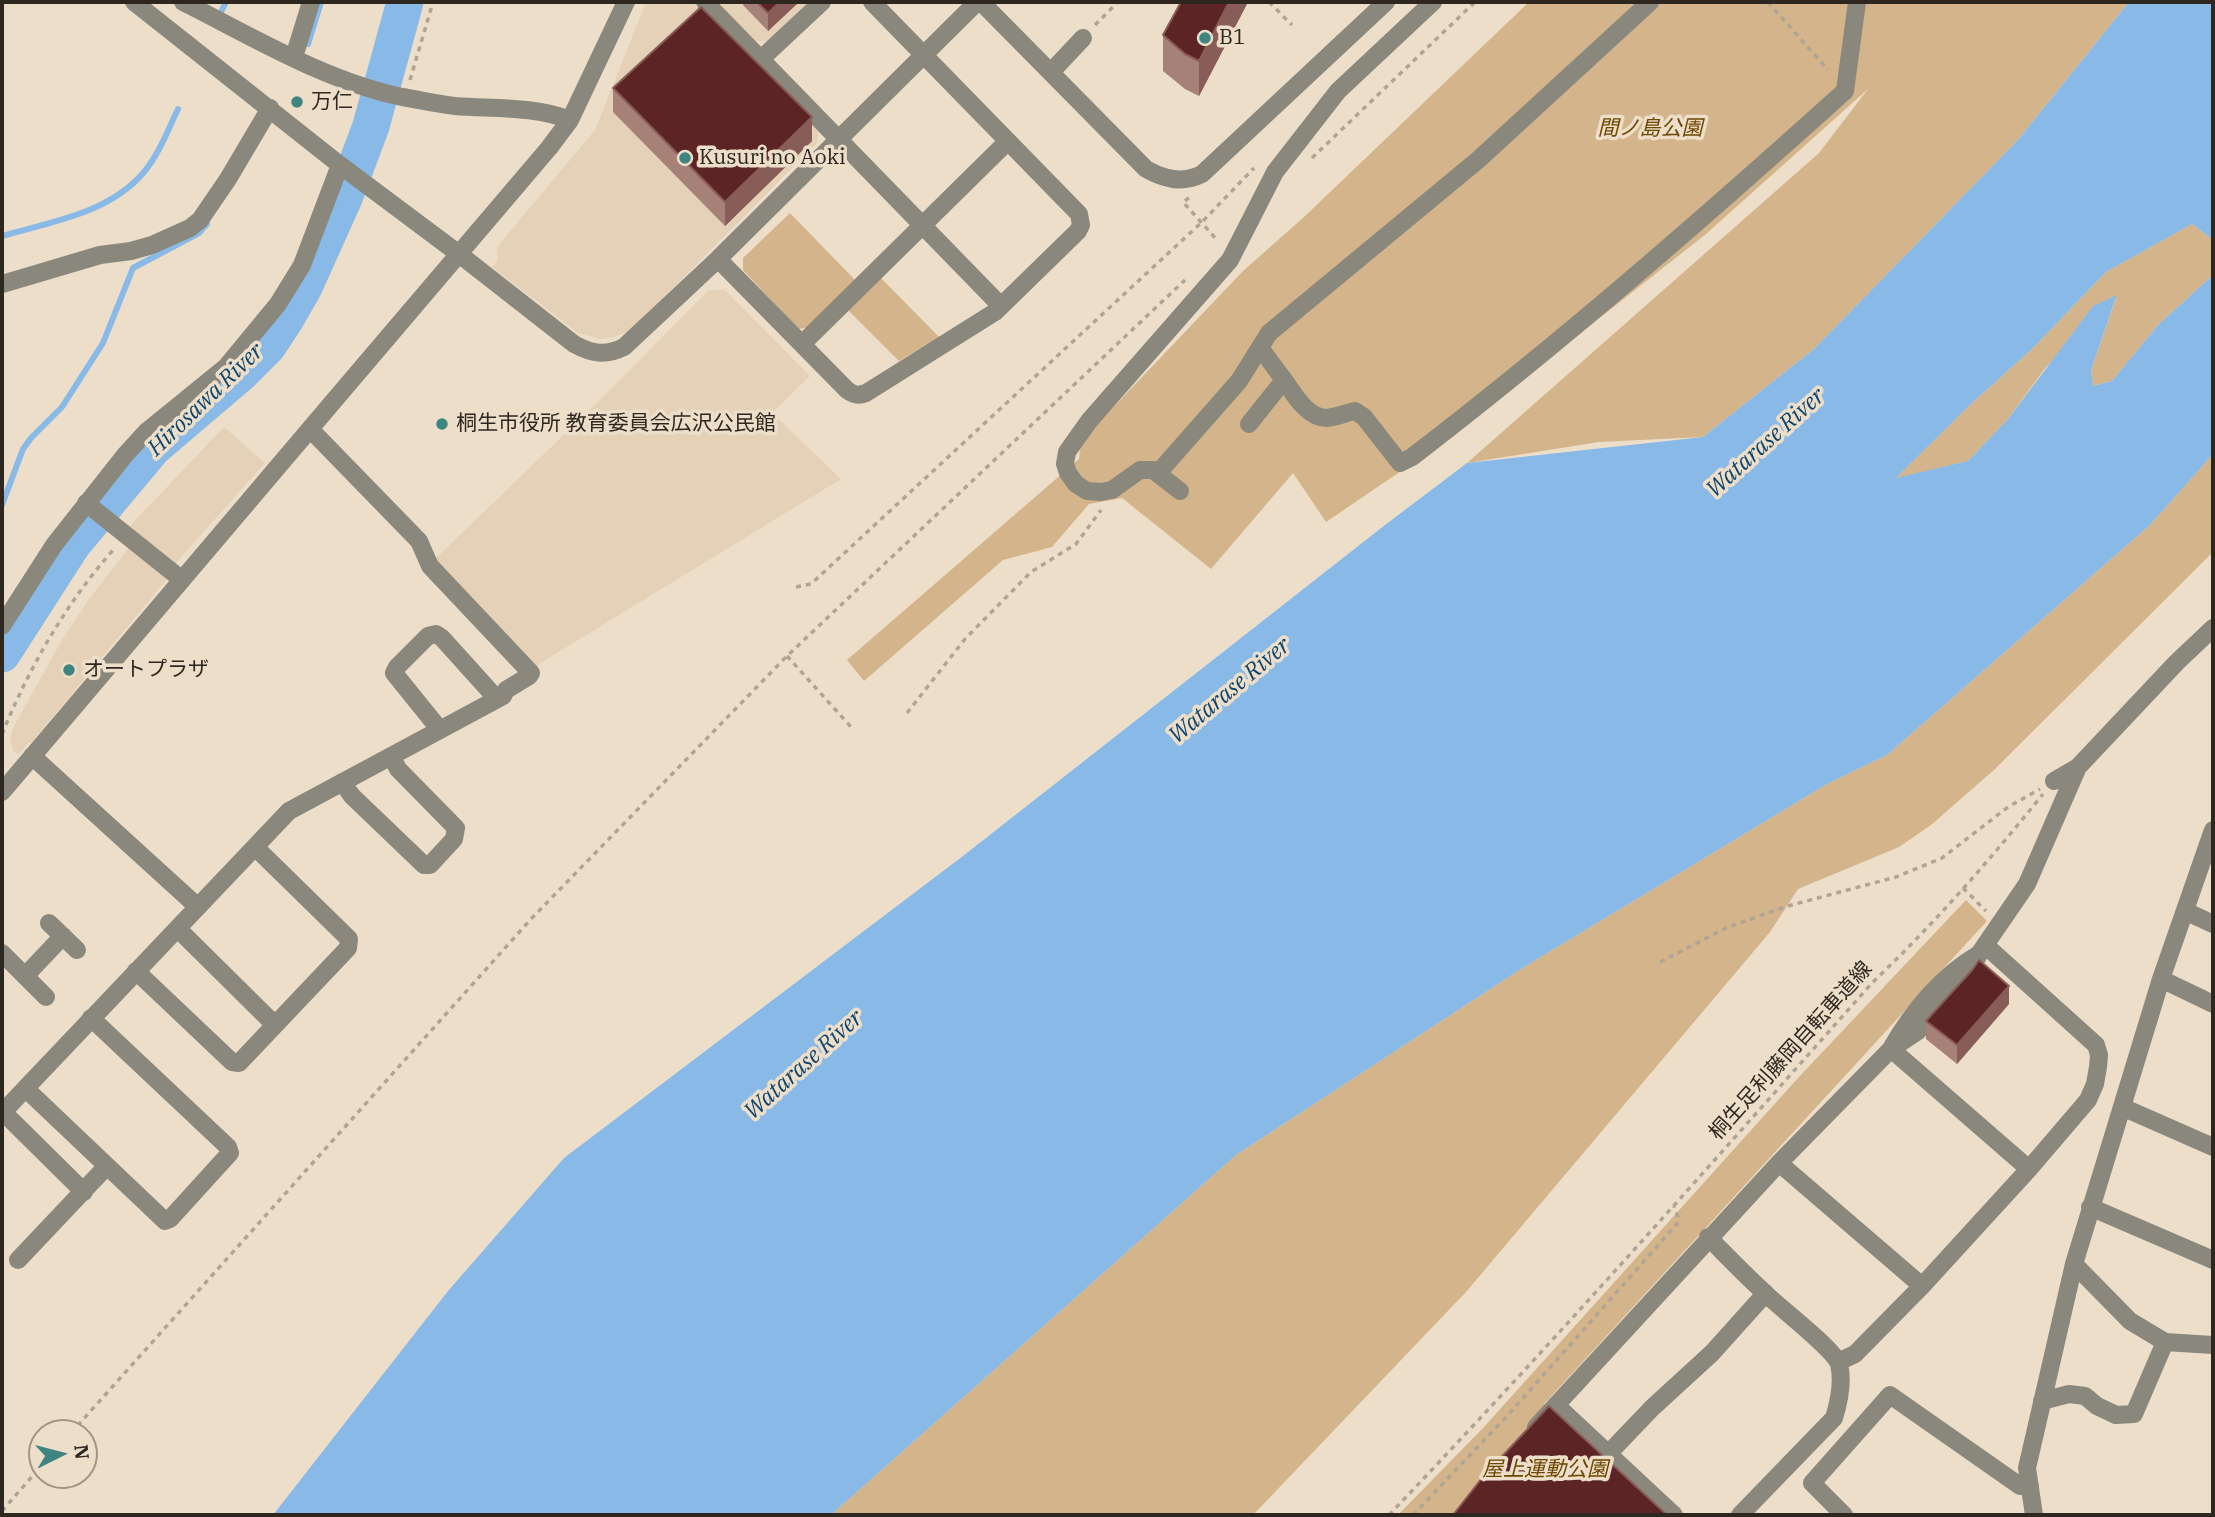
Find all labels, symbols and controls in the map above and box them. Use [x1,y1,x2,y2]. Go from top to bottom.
place label: B1 [1219,25,1246,51]
marker: B1 [1197,30,1213,46]
place label: 万仁 [311,89,353,115]
marker: 万仁 [289,94,305,110]
park label: 間ノ島公園 [1598,116,1702,142]
place label: Kusuri no Aoki [699,145,846,171]
marker: Kusuri no Aoki [677,150,693,166]
water label: Hirosawa River [142,338,270,462]
water label: Watarase River [1701,383,1831,503]
place label: 桐生市役所 教育委員会広沢公民館 [456,411,776,437]
marker: 桐生市役所 教育委員会広沢公民館 [434,416,450,432]
water label: Watarase River [1164,632,1296,750]
place label: オートプラザ [83,657,209,683]
marker: オートプラザ [61,662,77,678]
street label: 桐生足利藤岡自転車道線 [1704,957,1878,1145]
water label: Watarase River [739,1005,869,1125]
north arrow [28,1419,98,1489]
text: N [69,1443,95,1461]
park label: 屋上運動公園 [1482,1457,1608,1483]

